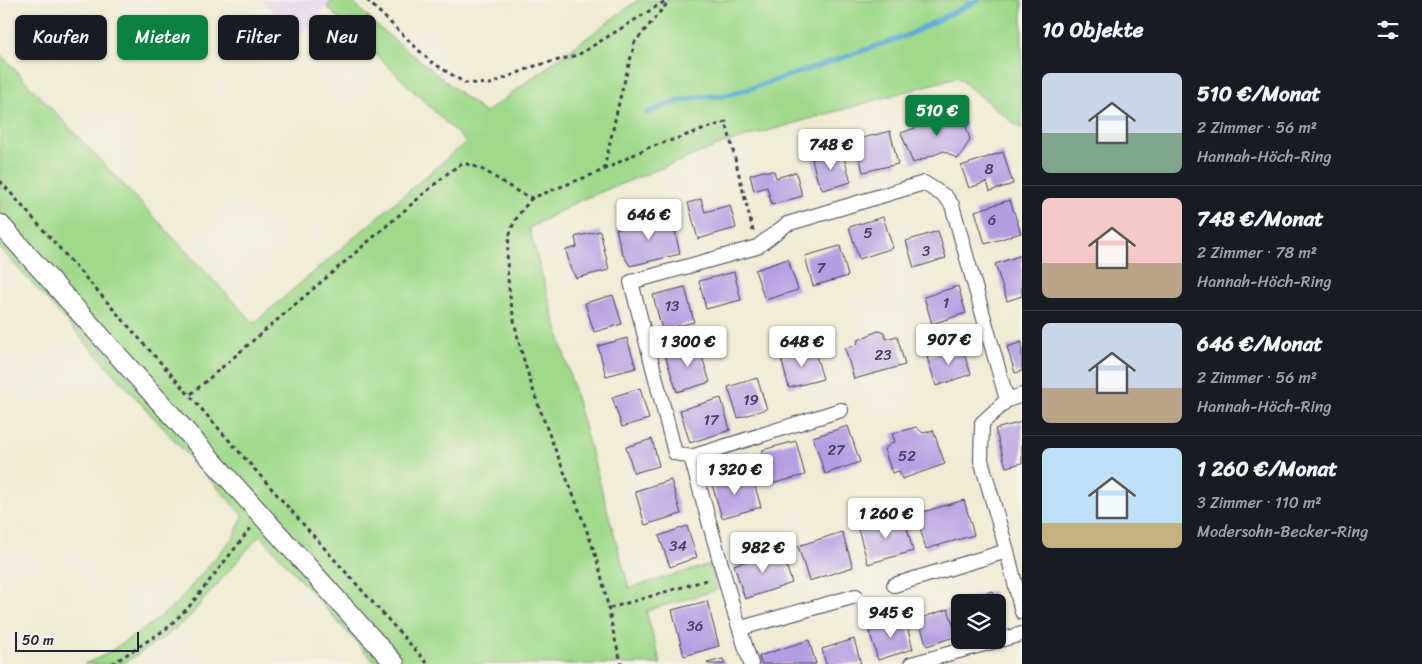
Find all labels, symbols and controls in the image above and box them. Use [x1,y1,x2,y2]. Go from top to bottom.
text: 10 Objekte [1042,11,1144,49]
chip: Kaufen [15,15,107,60]
chip: Mieten [117,15,208,60]
chip: Filter [218,15,299,60]
chip: Neu [309,15,376,60]
icon: filters [1374,16,1402,44]
text: 510 €/Monat [1197,75,1321,113]
icon: home [1082,93,1142,153]
pin: 510 € [902,94,972,137]
text: 510 € [916,96,958,125]
text: 2 Zimmer · 56 m² [1197,113,1317,142]
pin: 748 € [796,128,866,171]
text: 748 € [809,130,853,159]
text: Hannah-Höch-Ring [1197,142,1332,171]
house number: 8 [984,156,994,182]
pin: 646 € [614,198,684,241]
text: 646 € [628,200,670,229]
text: 748 €/Monat [1197,200,1323,238]
house number: 6 [988,207,996,233]
icon: home [1082,218,1142,278]
house number: 5 [863,220,873,246]
house number: 3 [922,238,930,264]
text: 2 Zimmer · 78 m² [1197,238,1317,267]
house number: 7 [817,255,827,281]
text: Hannah-Höch-Ring [1197,267,1332,296]
house number: 1 [943,290,949,316]
house number: 13 [665,293,679,319]
pin: 907 € [914,324,984,366]
text: 907 € [927,325,971,354]
text: 646 €/Monat [1197,325,1323,363]
pin: 1 300 € [642,326,734,368]
pin: 648 € [767,326,837,368]
text: 1 300 € [661,327,715,356]
text: 648 € [780,327,824,356]
house number: 23 [875,342,891,368]
icon: home [1082,343,1142,403]
text: 2 Zimmer · 56 m² [1197,363,1317,392]
house number: 19 [743,387,759,413]
text: Hannah-Höch-Ring [1197,392,1332,421]
house number: 17 [703,407,720,433]
house number: 27 [827,437,846,463]
house number: 52 [898,443,916,469]
text: 1 260 €/Monat [1197,450,1337,488]
pin: 1 320 € [689,454,781,496]
text: 1 320 € [708,455,762,484]
icon: home [1082,468,1142,528]
text: 3 Zimmer · 110 m² [1197,488,1322,517]
pin: 1 260 € [840,498,932,540]
text: 1 260 € [859,499,913,528]
text: Modersohn-Becker-Ring [1197,517,1368,546]
pin: 982 € [728,532,798,574]
house number: 34 [669,533,687,559]
text: 982 € [741,533,785,562]
map controls [951,594,1006,649]
button: layers [951,594,1006,649]
pin: 945 € [856,596,926,639]
text: 945 € [869,598,913,627]
house number: 36 [687,613,703,639]
text: 50 m [22,628,54,653]
scale bar [15,629,139,652]

